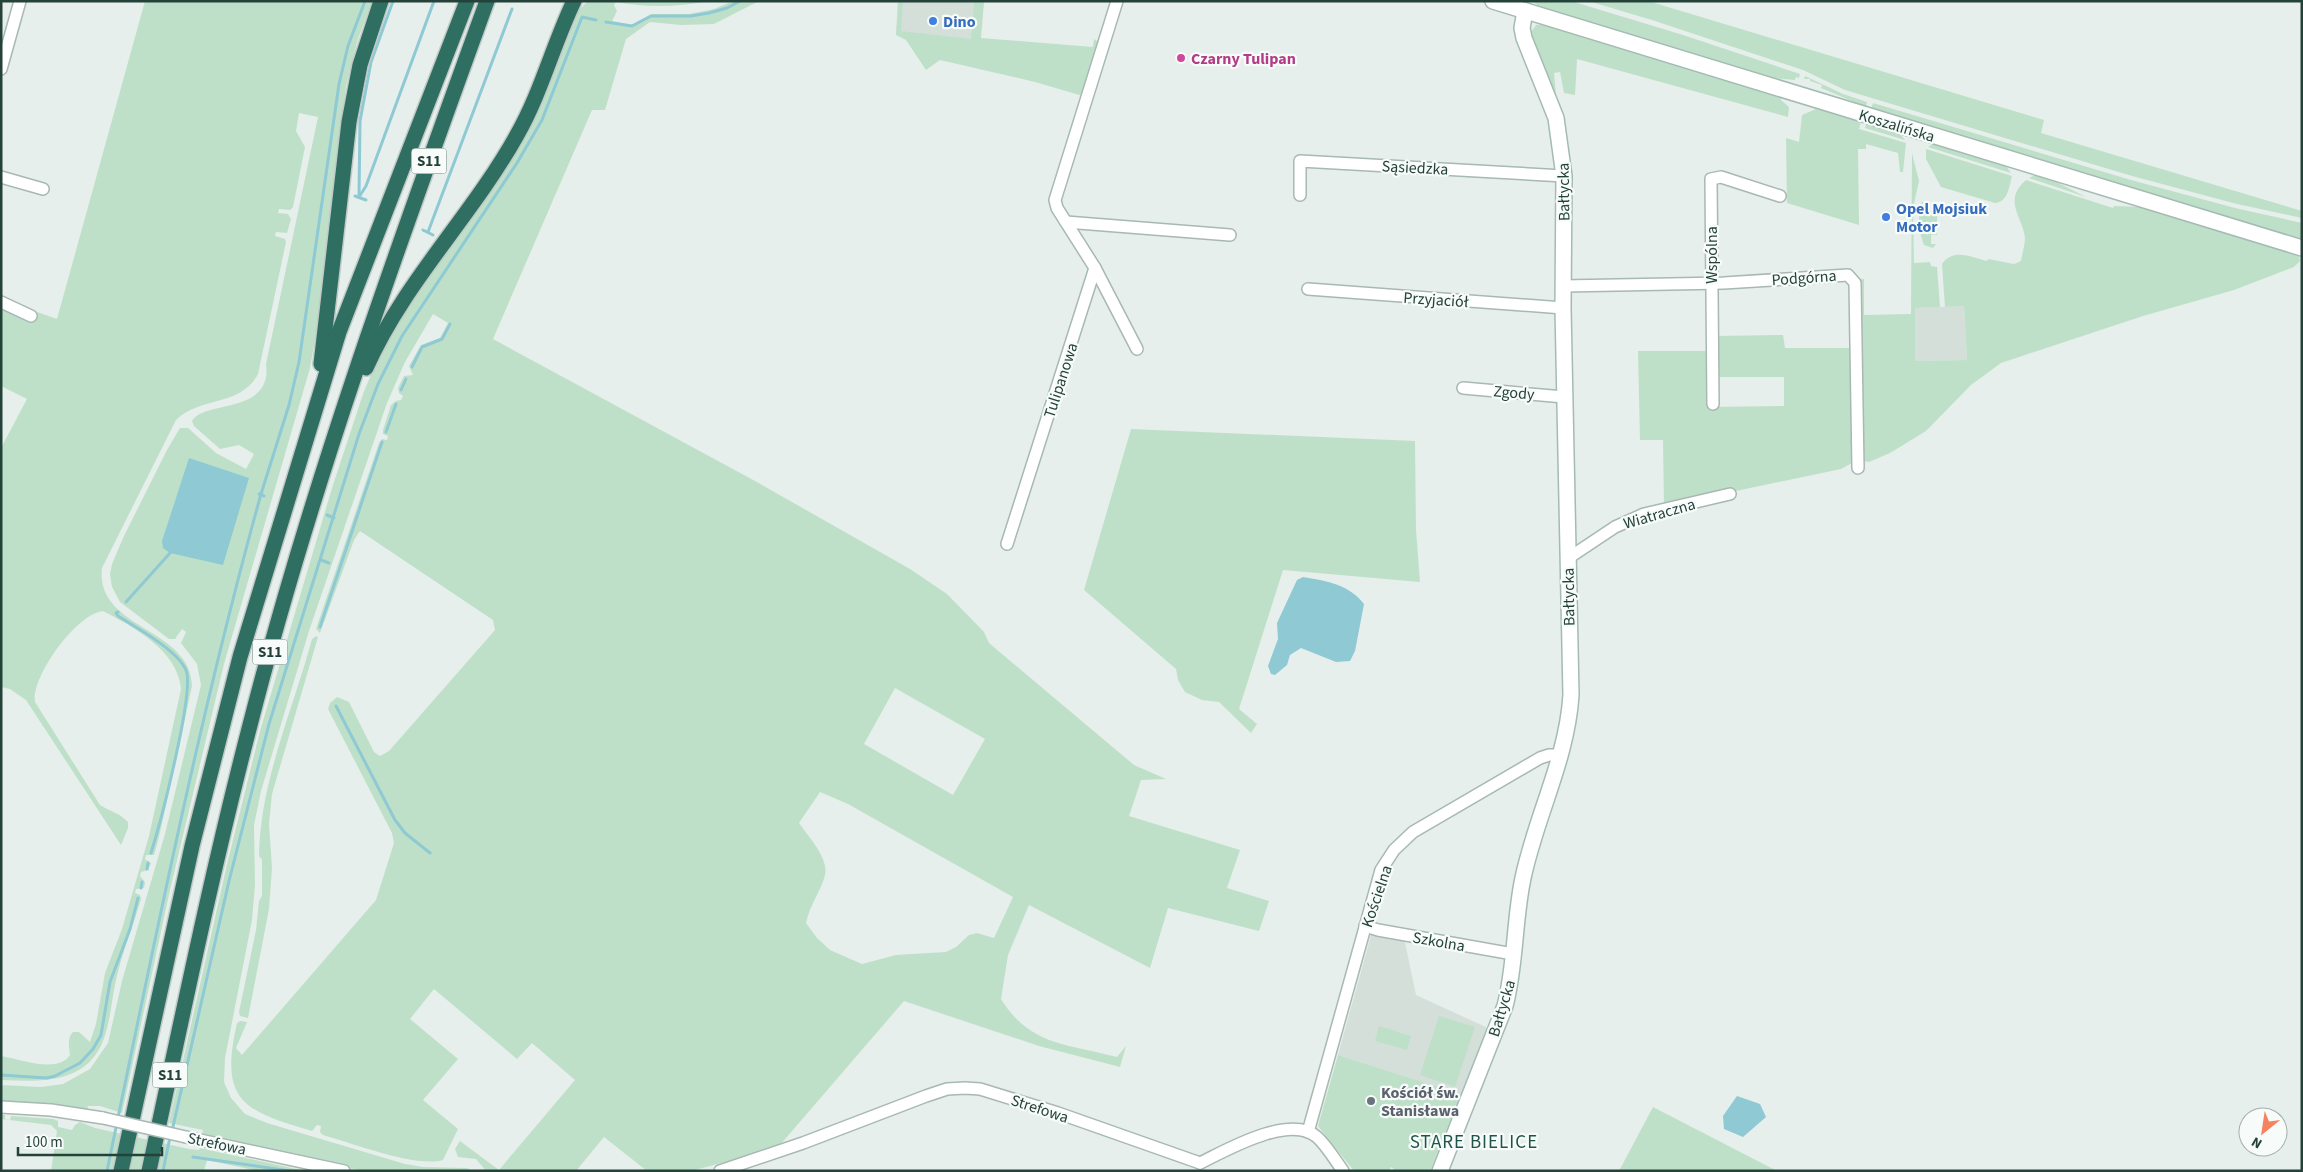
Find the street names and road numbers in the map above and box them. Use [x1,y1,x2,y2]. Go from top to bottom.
street label: Koszalińska [1856,104,1937,148]
road number: S11 [412,148,446,174]
street label: Sąsiedzka [1381,155,1449,181]
street label: Bałtycka [1552,163,1576,221]
street label: Wspólna [1701,226,1723,284]
street label: Podgórna [1771,265,1837,291]
street label: Przyjaciół [1403,287,1469,313]
street label: Tulipanowa [1038,340,1083,421]
street label: Zgody [1492,380,1536,406]
street label: Wiatraczna [1621,493,1698,535]
street label: Bałtycka [1557,568,1581,626]
road number: S11 [252,640,288,664]
street label: Kościelna [1356,862,1398,930]
street label: Szkolna [1411,927,1467,957]
street label: Bałtycka [1483,977,1521,1039]
road number: S11 [152,1062,188,1088]
street label: Strefowa [1008,1089,1071,1129]
street label: Strefowa [185,1127,248,1161]

